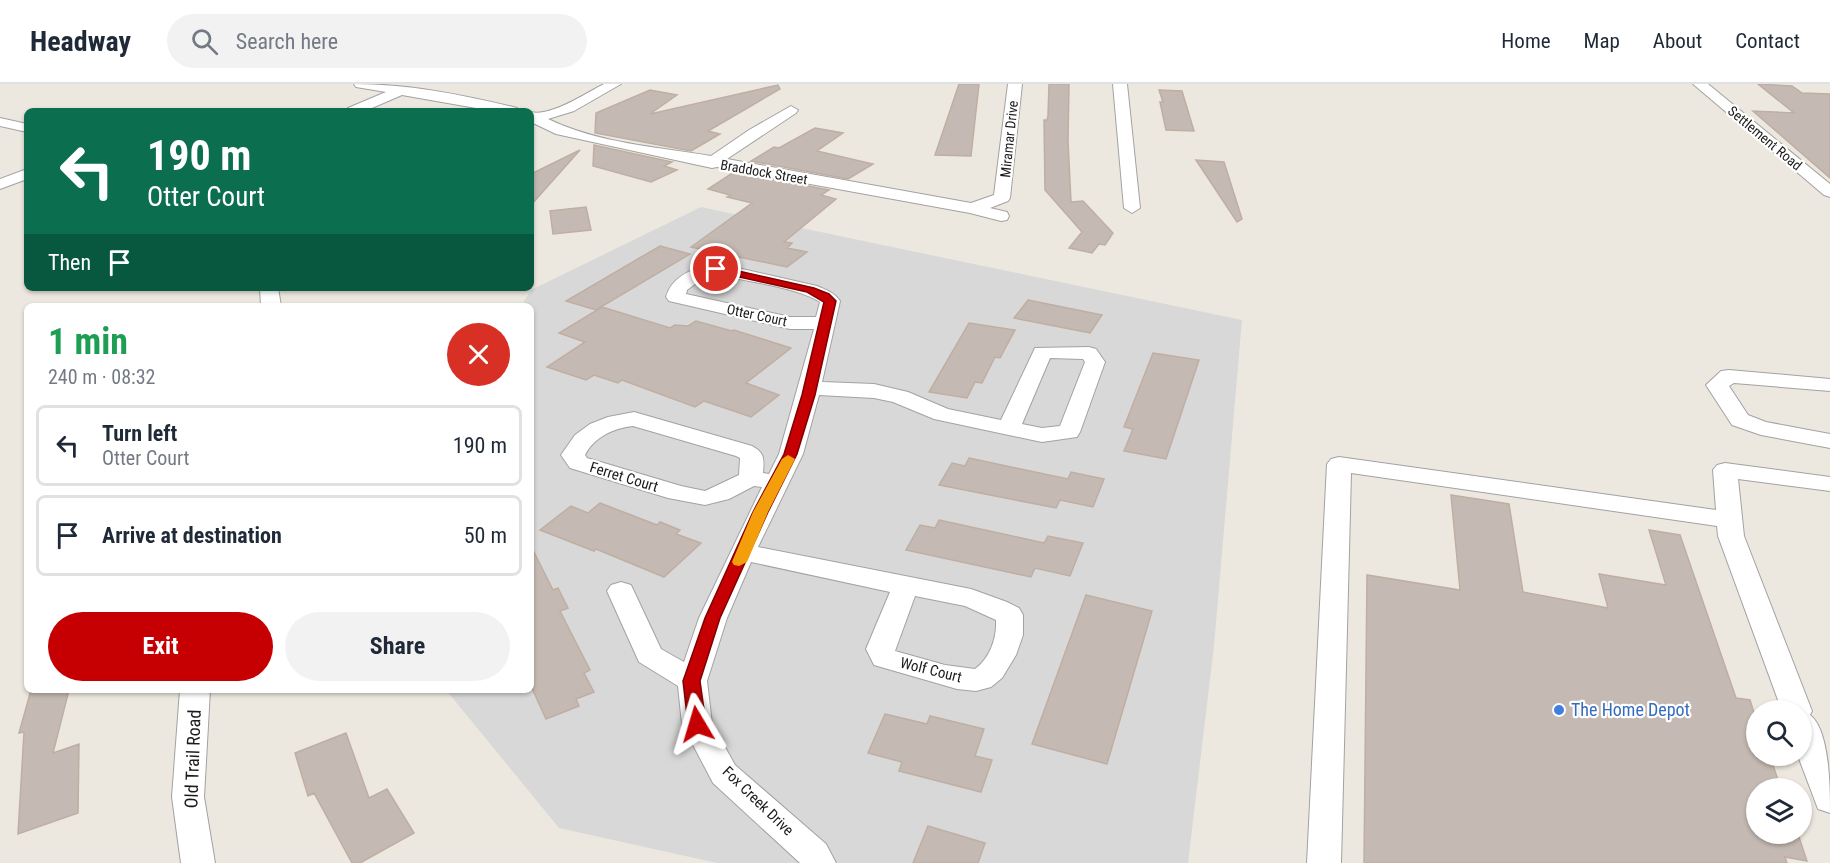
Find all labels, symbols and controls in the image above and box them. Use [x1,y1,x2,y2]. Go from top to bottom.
search box [167,14,587,68]
text: Headway [30,25,131,58]
icon: search [188,25,221,58]
text: Search here [236,29,338,54]
text: Home [1501,29,1551,53]
text: Map [1584,29,1620,53]
text: About [1653,29,1702,53]
text: Contact [1735,29,1800,53]
street label: Miramar Drive [997,99,1021,178]
street label: Settlement Road [1725,103,1805,173]
text: 190 m [147,131,252,180]
icon: left [48,132,126,210]
street label: Braddock Street [719,156,809,188]
text: Otter Court [147,181,265,213]
pin [690,243,741,294]
icon: arrive [103,246,136,279]
text: Then [48,250,91,275]
icon: arrive [699,252,732,285]
street label: Otter Court [725,301,789,329]
text: 1 min [48,321,128,363]
button: close [447,323,510,386]
text: 240 m · 08:32 [48,365,155,389]
text: Turn left [102,421,177,446]
icon: left [51,429,84,462]
text: 190 m [453,433,507,458]
text: Otter Court [102,446,189,470]
street label: Ferret Court [588,458,660,496]
icon: arrive [51,519,84,552]
text: Arrive at destination [102,523,282,548]
text: 50 m [464,523,507,548]
button: Exit [48,612,273,681]
button: Share [285,612,510,681]
street label: Wolf Court [898,654,964,686]
position arrow [665,692,729,756]
place label: The Home Depot [1571,699,1690,720]
map controls [1746,700,1812,844]
button: search [1746,700,1812,766]
marker: The Home Depot [1552,703,1566,717]
street label: Old Trail Road [180,709,205,809]
street label: Fox Creek Drive [719,763,797,839]
button: layers [1746,778,1812,844]

